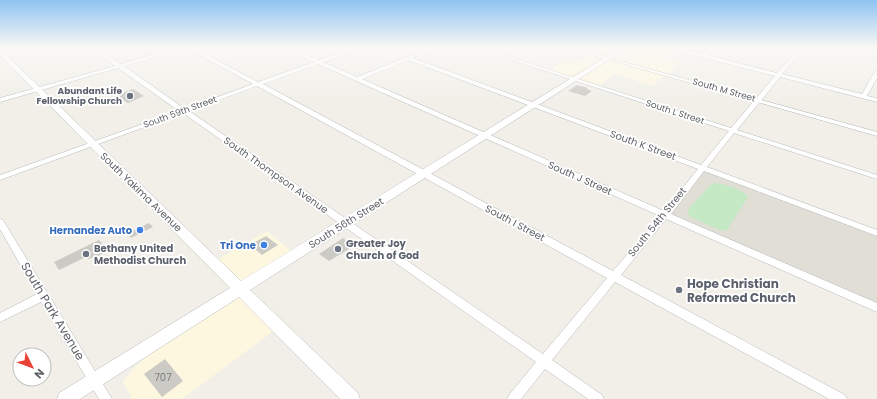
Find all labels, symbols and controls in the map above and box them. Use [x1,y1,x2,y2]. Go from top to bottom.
street label: South M Street [691,75,757,105]
place label: Abundant Life Fellowship Church [37,85,122,107]
marker: Abundant Life Fellowship Church [125,91,135,101]
street label: South 59th Street [142,93,218,131]
street label: South L Street [644,97,706,127]
street label: South K Street [608,126,678,164]
street label: South Thompson Avenue [221,133,331,217]
street label: South Yakima Avenue [97,149,185,235]
street label: South J Street [546,157,615,199]
street label: South 54th Street [624,184,690,260]
street label: South 56th Street [306,194,387,252]
street label: South I Street [482,201,548,245]
place label: Hernandez Auto [49,223,133,238]
marker: Hernandez Auto [135,225,145,235]
place label: Greater Joy Church of God [346,236,419,263]
place label: Tri One [220,238,256,253]
marker: Tri One [259,240,269,250]
place label: Bethany United Methodist Church [94,241,186,268]
marker: Greater Joy Church of God [333,244,343,254]
marker: Bethany United Methodist Church [81,249,91,259]
street label: South Park Avenue [17,259,89,363]
place label: Hope Christian Reformed Church [687,275,796,306]
marker: Hope Christian Reformed Church [674,285,684,295]
north arrow [12,347,52,387]
text: N [31,365,48,382]
house number: 707 [154,370,172,385]

